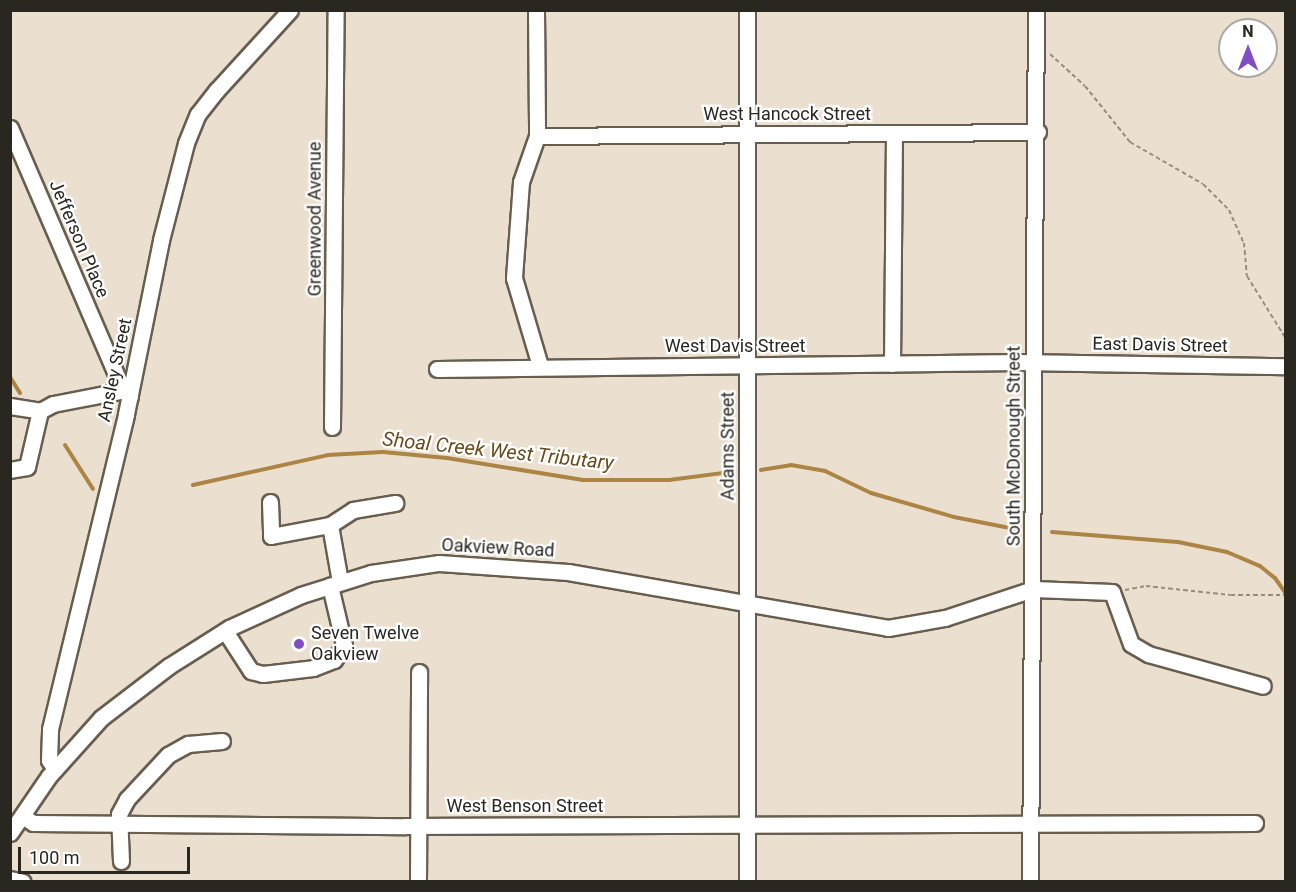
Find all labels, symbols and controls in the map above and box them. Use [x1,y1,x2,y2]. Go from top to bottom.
north arrow [1218,18,1278,78]
text: N [1242,22,1254,41]
street label: West Hancock Street [703,103,871,125]
street label: Greenwood Avenue [304,142,326,296]
street label: Jefferson Place [44,177,114,301]
street label: Ansley Street [93,316,137,424]
street label: East Davis Street [1092,333,1228,357]
street label: West Davis Street [665,335,805,357]
street label: South McDonough Street [1003,346,1025,546]
street label: Adams Street [717,392,739,500]
water label: Shoal Creek West Tributary [381,427,615,475]
street label: Oakview Road [441,534,555,562]
place label: Seven Twelve Oakview [311,623,420,666]
marker: Seven Twelve Oakview [292,637,306,651]
street label: West Benson Street [446,795,604,817]
scale bar [21,835,194,873]
text: 100 m [29,847,80,868]

